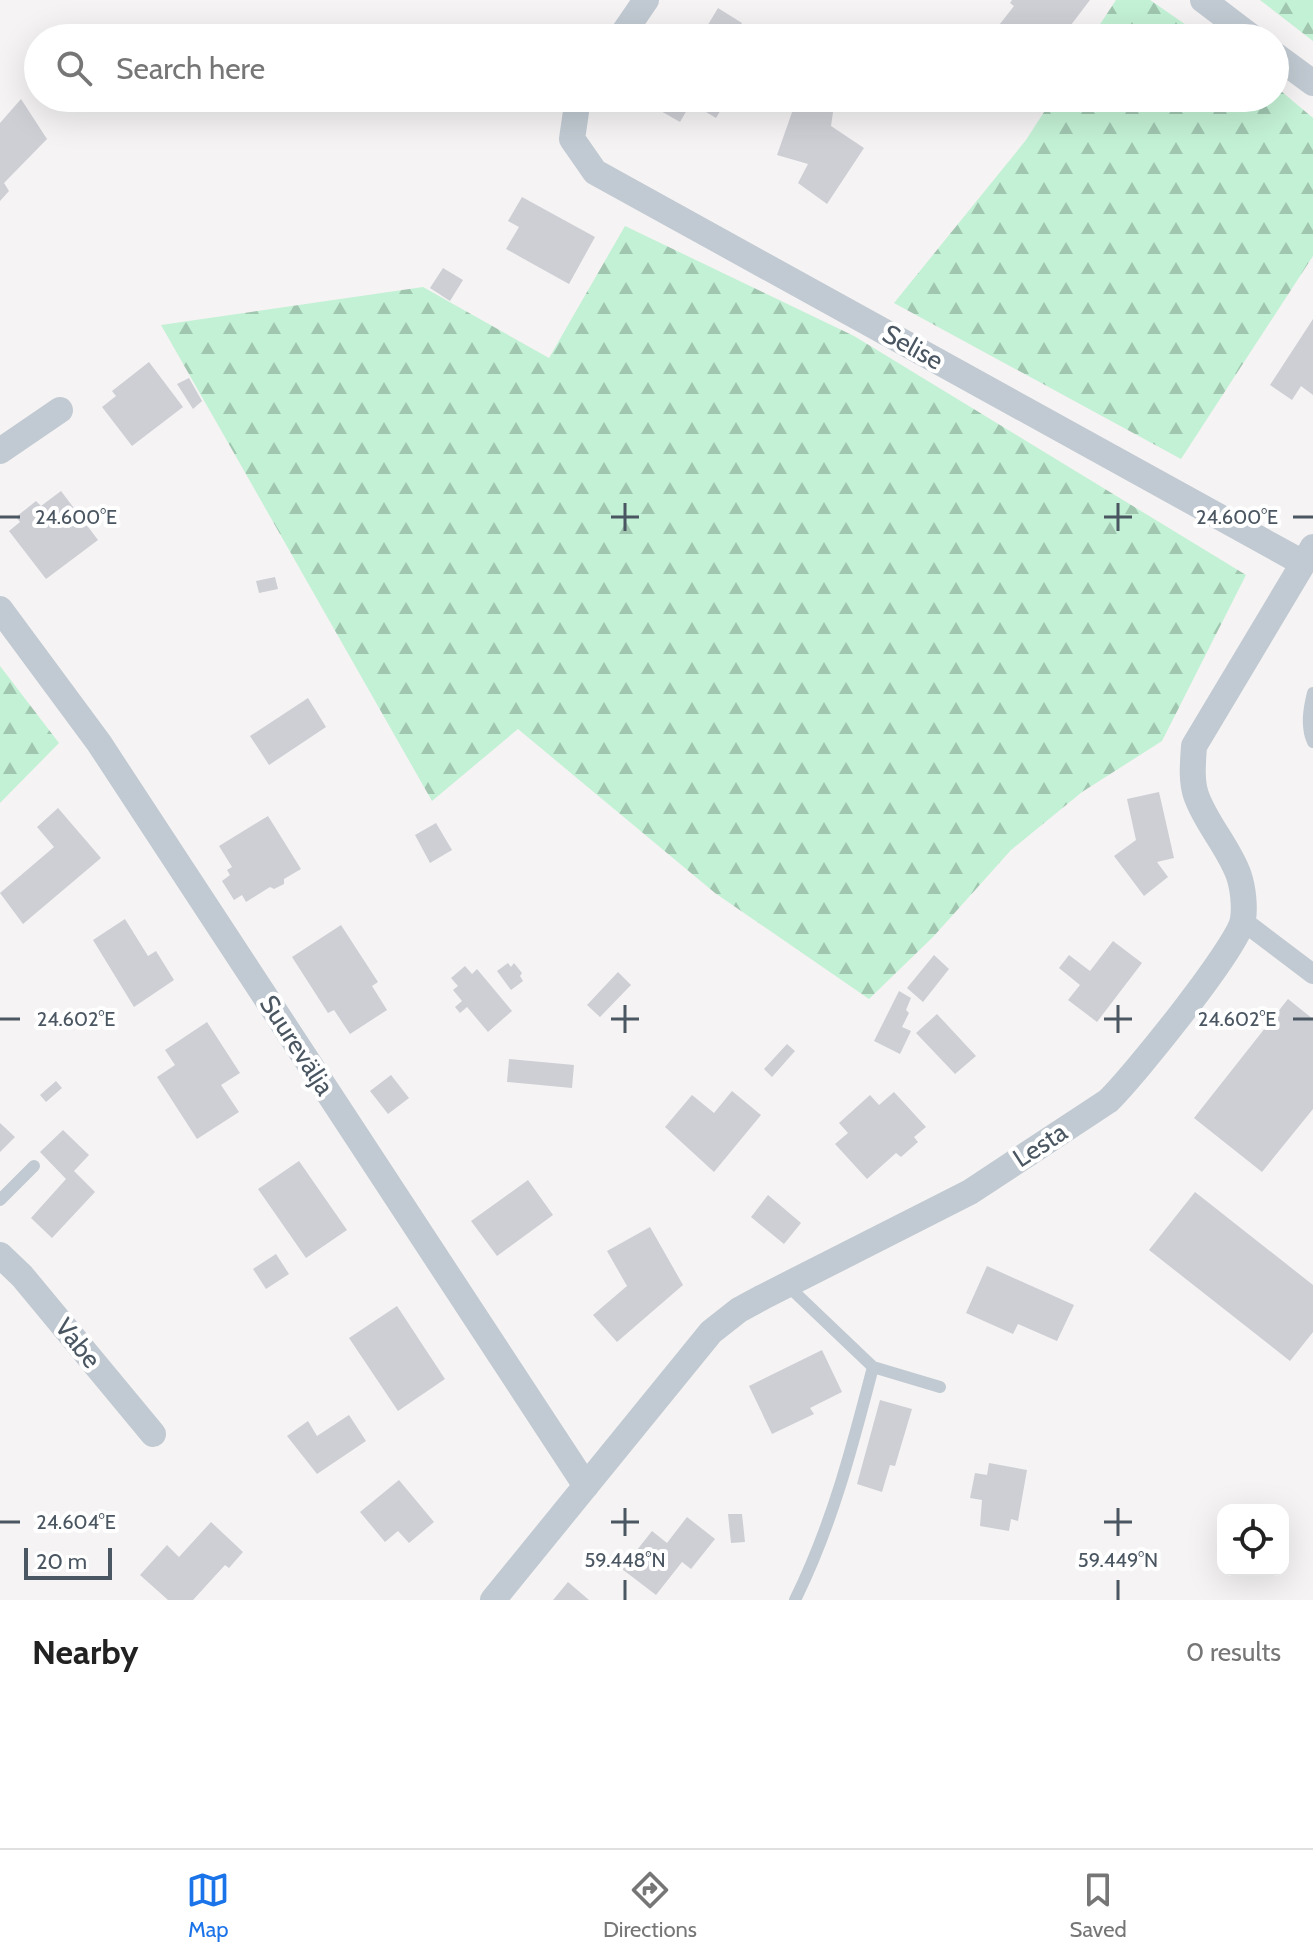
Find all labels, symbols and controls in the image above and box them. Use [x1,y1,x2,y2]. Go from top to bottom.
search box [24,24,1289,112]
icon: search [52,46,96,90]
text: Search here [116,50,265,87]
street label: Selise [877,317,949,377]
text: 24.600°E [35,505,117,529]
text: 24.600°E [1196,505,1278,529]
street label: Suurevälja [253,989,341,1101]
text: 24.602°E [37,1007,115,1031]
text: 24.602°E [1198,1007,1276,1031]
street label: Lesta [1007,1115,1074,1174]
street label: Vabe [48,1312,108,1374]
map controls [1217,1504,1289,1576]
button: locate [1217,1504,1289,1576]
text: 24.604°E [36,1510,116,1534]
scale bar [24,1544,112,1580]
text: 20 m [36,1548,87,1575]
text: 59.448°N [584,1548,666,1572]
text: 59.449°N [1078,1548,1158,1572]
text: Nearby [32,1631,139,1673]
text: 0 results [1186,1636,1281,1668]
tab: Map [186,1868,230,1943]
tab: Directions [603,1868,697,1943]
tab: Saved [1070,1868,1127,1943]

